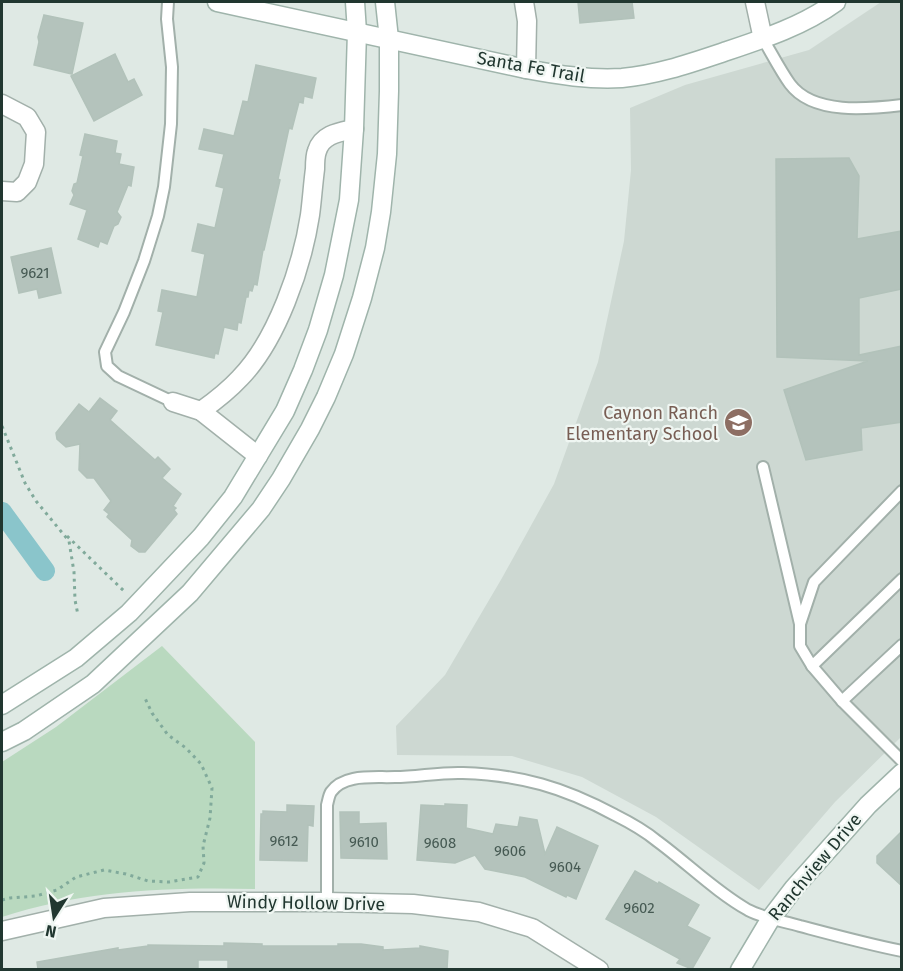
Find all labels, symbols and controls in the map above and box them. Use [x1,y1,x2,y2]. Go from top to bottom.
street label: Santa Fe Trail [475,47,587,87]
house number: 9621 [20,264,50,282]
place label: Caynon Ranch Elementary School [566,402,718,445]
school or university icon: Caynon Ranch Elementary School [723,407,755,439]
street label: Ranchview Drive [764,809,866,925]
house number: 9612 [269,832,299,850]
house number: 9610 [349,833,379,851]
house number: 9608 [424,834,456,852]
house number: 9606 [494,842,526,860]
house number: 9604 [549,858,581,876]
north arrow [24,887,84,947]
street label: Windy Hollow Drive [227,891,385,915]
house number: 9602 [623,899,655,917]
text: N [44,921,58,942]

